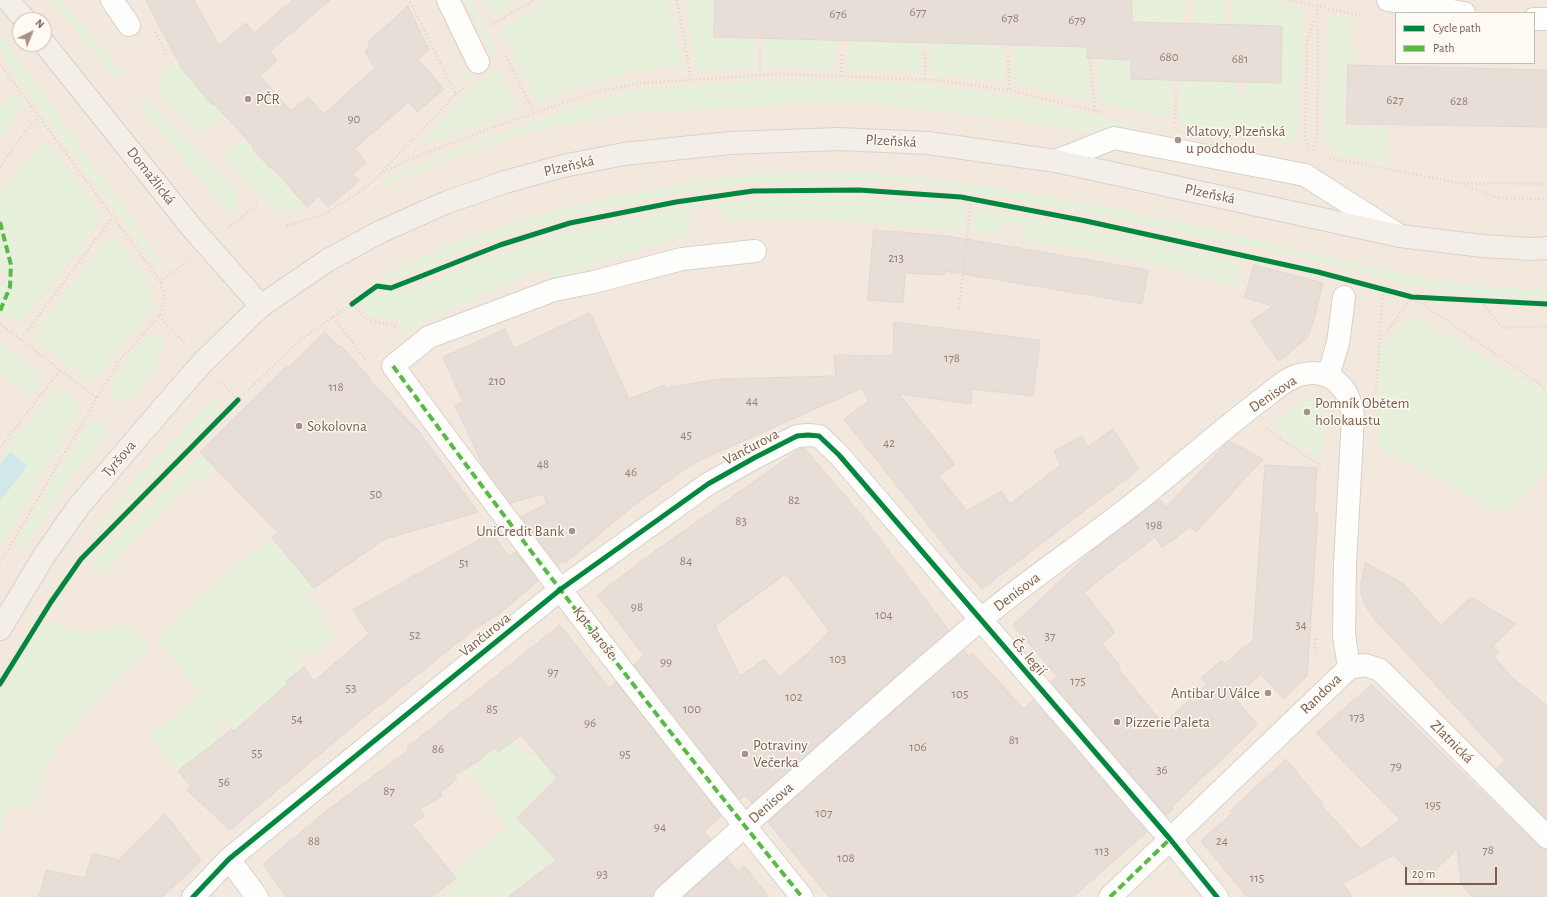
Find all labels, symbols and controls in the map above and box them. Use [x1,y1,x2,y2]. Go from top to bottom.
house number: 677 [910,4,926,20]
house number: 676 [829,6,847,22]
house number: 678 [1001,10,1019,26]
north arrow [12,12,52,52]
house number: 679 [1068,12,1086,28]
legend [1395,12,1535,64]
text: N [33,17,46,30]
text: Cycle path [1433,22,1481,34]
text: Path [1433,42,1455,54]
house number: 680 [1159,49,1179,65]
house number: 681 [1232,51,1248,67]
place label: PČR [256,90,280,108]
house number: 627 [1386,92,1404,108]
house number: 628 [1450,93,1468,109]
marker: PČR [243,94,253,104]
house number: 90 [348,111,360,127]
place label: Klatovy, Plzeňská u podchodu [1186,122,1285,157]
street label: Plzeňská [865,131,917,151]
marker: Klatovy, Plzeňská u podchodu [1173,135,1183,145]
street label: Domažlická [123,143,179,209]
street label: Plzeňská [542,151,596,181]
street label: Plzeňská [1183,180,1237,208]
house number: 213 [888,250,904,266]
house number: 178 [944,350,960,366]
street label: Denisova [1246,372,1300,416]
house number: 210 [488,373,506,389]
house number: 118 [328,379,344,395]
house number: 44 [746,393,758,409]
place label: Pomník Obětem holokaustu [1315,394,1410,429]
marker: Pomník Obětem holokaustu [1302,407,1312,417]
place label: Sokolovna [307,417,367,435]
marker: Sokolovna [294,421,304,431]
street label: Vančurova [720,425,782,469]
house number: 45 [680,427,692,443]
house number: 42 [883,435,895,451]
street label: Tyršova [98,437,140,481]
house number: 48 [537,456,549,472]
house number: 46 [625,464,637,480]
house number: 50 [370,486,382,502]
house number: 82 [788,492,800,508]
house number: 83 [735,513,747,529]
house number: 198 [1146,517,1162,533]
place label: UniCredit Bank [476,522,564,540]
marker: UniCredit Bank [567,526,577,536]
house number: 84 [680,553,692,569]
house number: 51 [459,555,469,571]
street label: Denisova [990,569,1044,615]
house number: 98 [631,599,643,615]
street label: Kpt. Jaroše [569,603,621,663]
house number: 104 [875,607,893,623]
street label: Vančurova [456,609,514,661]
house number: 34 [1295,617,1307,633]
house number: 52 [409,627,421,643]
house number: 37 [1045,628,1055,644]
street label: Čs. legií [1008,634,1050,680]
house number: 103 [830,651,846,667]
house number: 99 [660,654,672,670]
house number: 97 [547,664,559,680]
street label: Randova [1297,670,1345,718]
house number: 175 [1070,673,1086,689]
house number: 53 [346,680,356,696]
place label: Antibar U Válce [1171,684,1260,702]
house number: 105 [952,686,968,702]
marker: Antibar U Válce [1263,688,1273,698]
house number: 102 [785,689,803,705]
house number: 85 [486,701,498,717]
house number: 100 [683,701,701,717]
house number: 173 [1349,709,1365,725]
house number: 54 [291,711,303,727]
place label: Pizzerie Paleta [1125,713,1210,731]
house number: 96 [584,715,596,731]
marker: Pizzerie Paleta [1112,717,1122,727]
street label: Zlatnická [1427,717,1477,767]
house number: 81 [1009,732,1019,748]
place label: Potraviny Večerka [753,736,808,771]
house number: 106 [909,739,927,755]
house number: 86 [432,741,444,757]
house number: 55 [252,745,262,761]
house number: 95 [619,746,631,762]
marker: Potraviny Večerka [740,749,750,759]
house number: 79 [1390,758,1402,774]
house number: 36 [1156,762,1168,778]
house number: 56 [218,774,230,790]
street label: Denisova [745,779,797,827]
house number: 87 [383,783,395,799]
house number: 195 [1425,797,1441,813]
house number: 107 [816,805,832,821]
house number: 94 [654,819,666,835]
house number: 88 [308,833,320,849]
house number: 24 [1216,833,1228,849]
house number: 78 [1482,842,1494,858]
house number: 113 [1095,843,1109,859]
house number: 108 [837,850,855,866]
scale bar [1407,859,1499,885]
house number: 93 [596,866,608,882]
text: 20 m [1412,868,1435,880]
house number: 115 [1250,870,1264,886]

